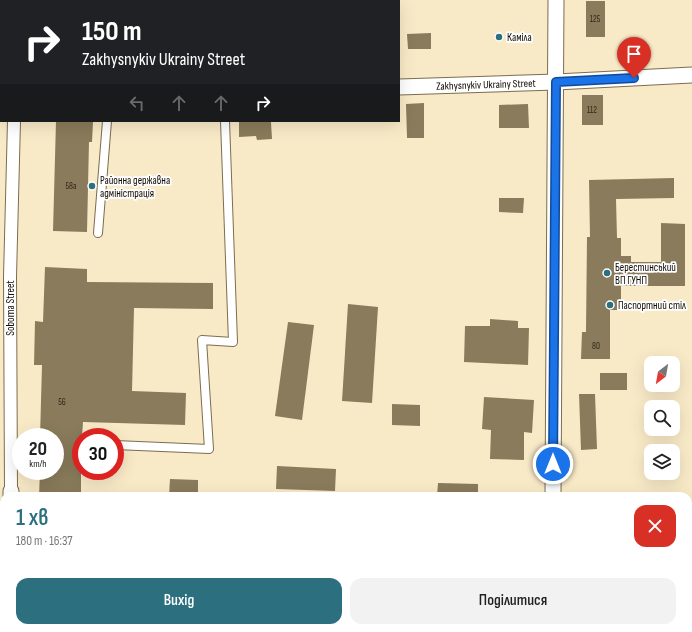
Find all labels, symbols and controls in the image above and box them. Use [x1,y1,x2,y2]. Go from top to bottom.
house number: 125 [590,14,601,25]
text: 150 m [82,15,142,48]
icon: right [16,16,68,68]
place label: Каміла [507,31,532,44]
marker: Каміла [494,32,504,42]
pin [617,37,651,78]
icon: arrive [623,43,645,65]
text: Zakhysnykiv Ukrainy Street [82,49,245,70]
street label: Zakhysnykiv Ukrainy Street [436,76,537,92]
icon: left [126,92,148,114]
icon: ahead [168,92,190,114]
icon: ahead [210,92,232,114]
icon: right [252,92,274,114]
house number: 112 [587,105,597,116]
place label: Районна державна адміністрація [100,174,170,200]
house number: 58а [65,181,77,192]
marker: Районна державна адміністрація [87,181,97,191]
place label: Берестинський ВП ГУНП [615,261,676,287]
marker: Берестинський ВП ГУНП [602,268,612,278]
street label: Soborna Street [4,280,17,336]
place label: Паспортний стіл [618,299,686,312]
marker: Паспортний стіл [605,300,615,310]
house number: 80 [592,341,600,352]
north arrow [644,356,680,392]
map controls [644,356,680,480]
house number: 56 [58,397,66,408]
button: search [644,400,680,436]
speed limit sign: 30 [72,428,124,480]
text: 20 [29,437,47,461]
position arrow [532,443,574,485]
button: layers [644,444,680,480]
text: km/h [29,458,47,470]
text: 1 хв [16,503,49,532]
button: close [634,505,676,547]
text: 180 m · 16:37 [16,533,73,549]
button: Вихід [16,578,342,624]
button: Поділитися [350,578,676,624]

